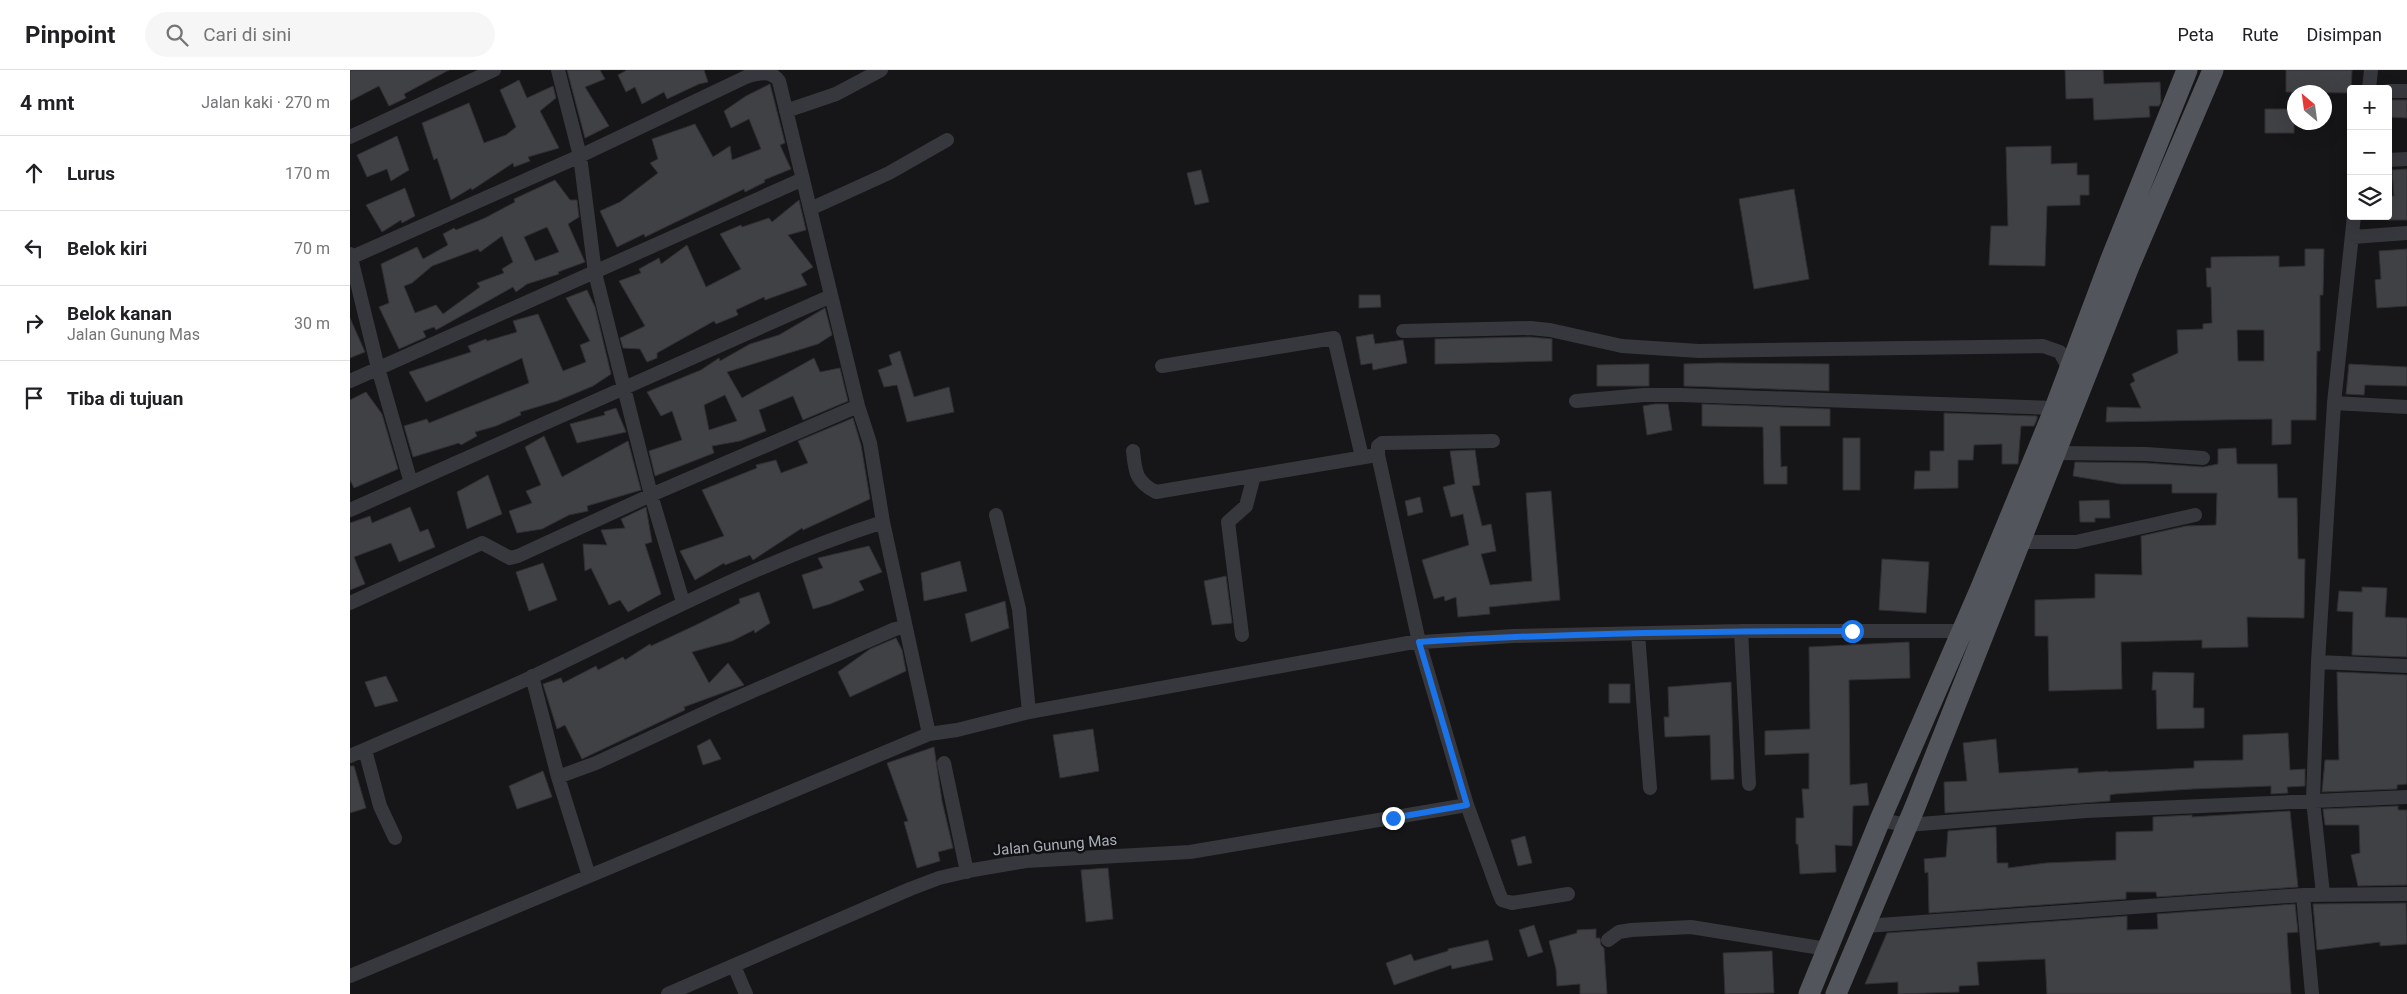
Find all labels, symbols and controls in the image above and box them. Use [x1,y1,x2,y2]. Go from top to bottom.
search box [145,12,495,57]
text: Pinpoint [25,21,115,49]
icon: search [163,21,191,49]
text: Cari di sini [203,23,291,46]
text: Peta [2178,24,2214,45]
text: Rute [2242,24,2279,45]
text: Disimpan [2307,24,2382,45]
north arrow [2287,85,2332,130]
map controls [2347,85,2392,220]
button: + [2347,85,2392,130]
text: 4 mnt [20,91,74,115]
text: Jalan kaki · 270 m [201,93,330,112]
button: − [2347,130,2392,175]
icon: ahead [20,159,48,187]
text: Lurus [67,162,115,185]
text: 170 m [285,164,330,183]
button: layers [2347,175,2392,220]
icon: left [20,234,48,262]
text: Belok kiri [67,237,147,260]
text: 70 m [294,239,330,258]
text: Belok kanan [67,302,172,325]
icon: right [20,309,48,337]
text: 30 m [294,314,330,333]
text: Jalan Gunung Mas [67,325,200,344]
icon: arrive [20,384,48,412]
text: Tiba di tujuan [67,387,183,410]
route start [1841,620,1864,643]
route end [1382,807,1405,830]
street label: Jalan Gunung Mas [992,831,1118,859]

